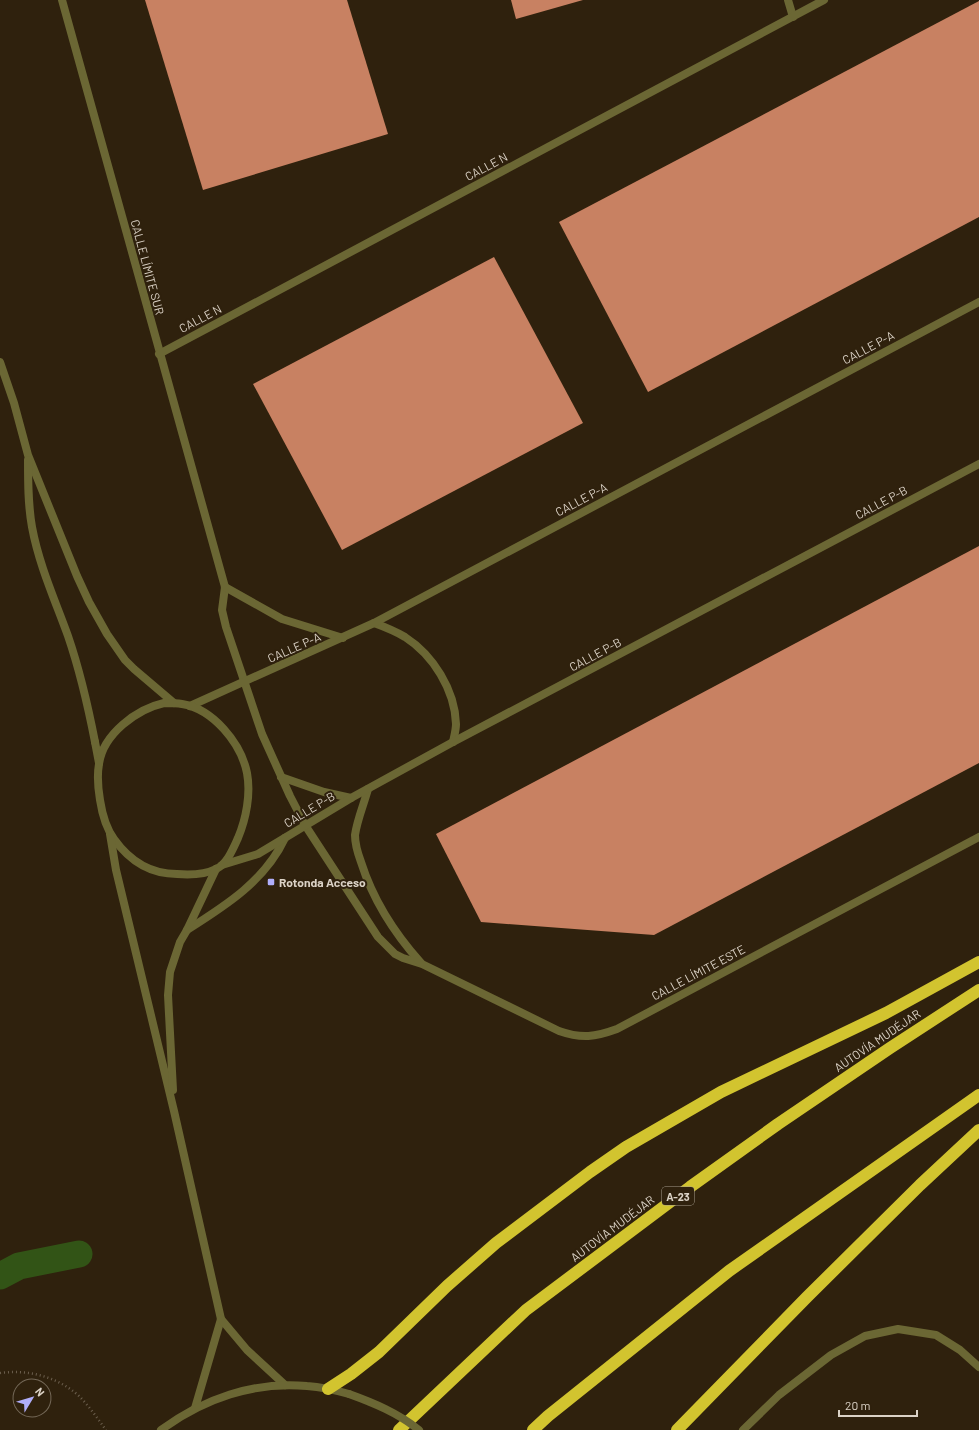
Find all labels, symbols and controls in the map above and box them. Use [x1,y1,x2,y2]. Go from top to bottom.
street label: CALLE N [462,149,510,183]
street label: CALLE LÍMITE SUR [129,218,167,316]
street label: CALLE N [176,301,224,335]
street label: CALLE P-A [840,327,896,367]
street label: CALLE P-A [553,479,609,519]
street label: CALLE P-B [853,482,909,522]
street label: CALLE P-A [265,629,323,665]
street label: CALLE P-B [567,634,623,674]
street label: CALLE P-B [281,788,337,830]
place label: Rotonda Acceso [279,875,366,889]
marker: Rotonda Acceso [266,877,276,887]
street label: CALLE LÍMITE ESTE [649,941,747,1003]
street label: AUTOVÍA MUDÉJAR [831,1006,923,1074]
road number: A-23 [662,1187,694,1205]
street label: AUTOVÍA MUDÉJAR [567,1192,657,1264]
north arrow [12,1378,52,1418]
text: N [33,1385,48,1398]
scale bar [839,1392,917,1418]
text: 20 m [845,1398,871,1412]

